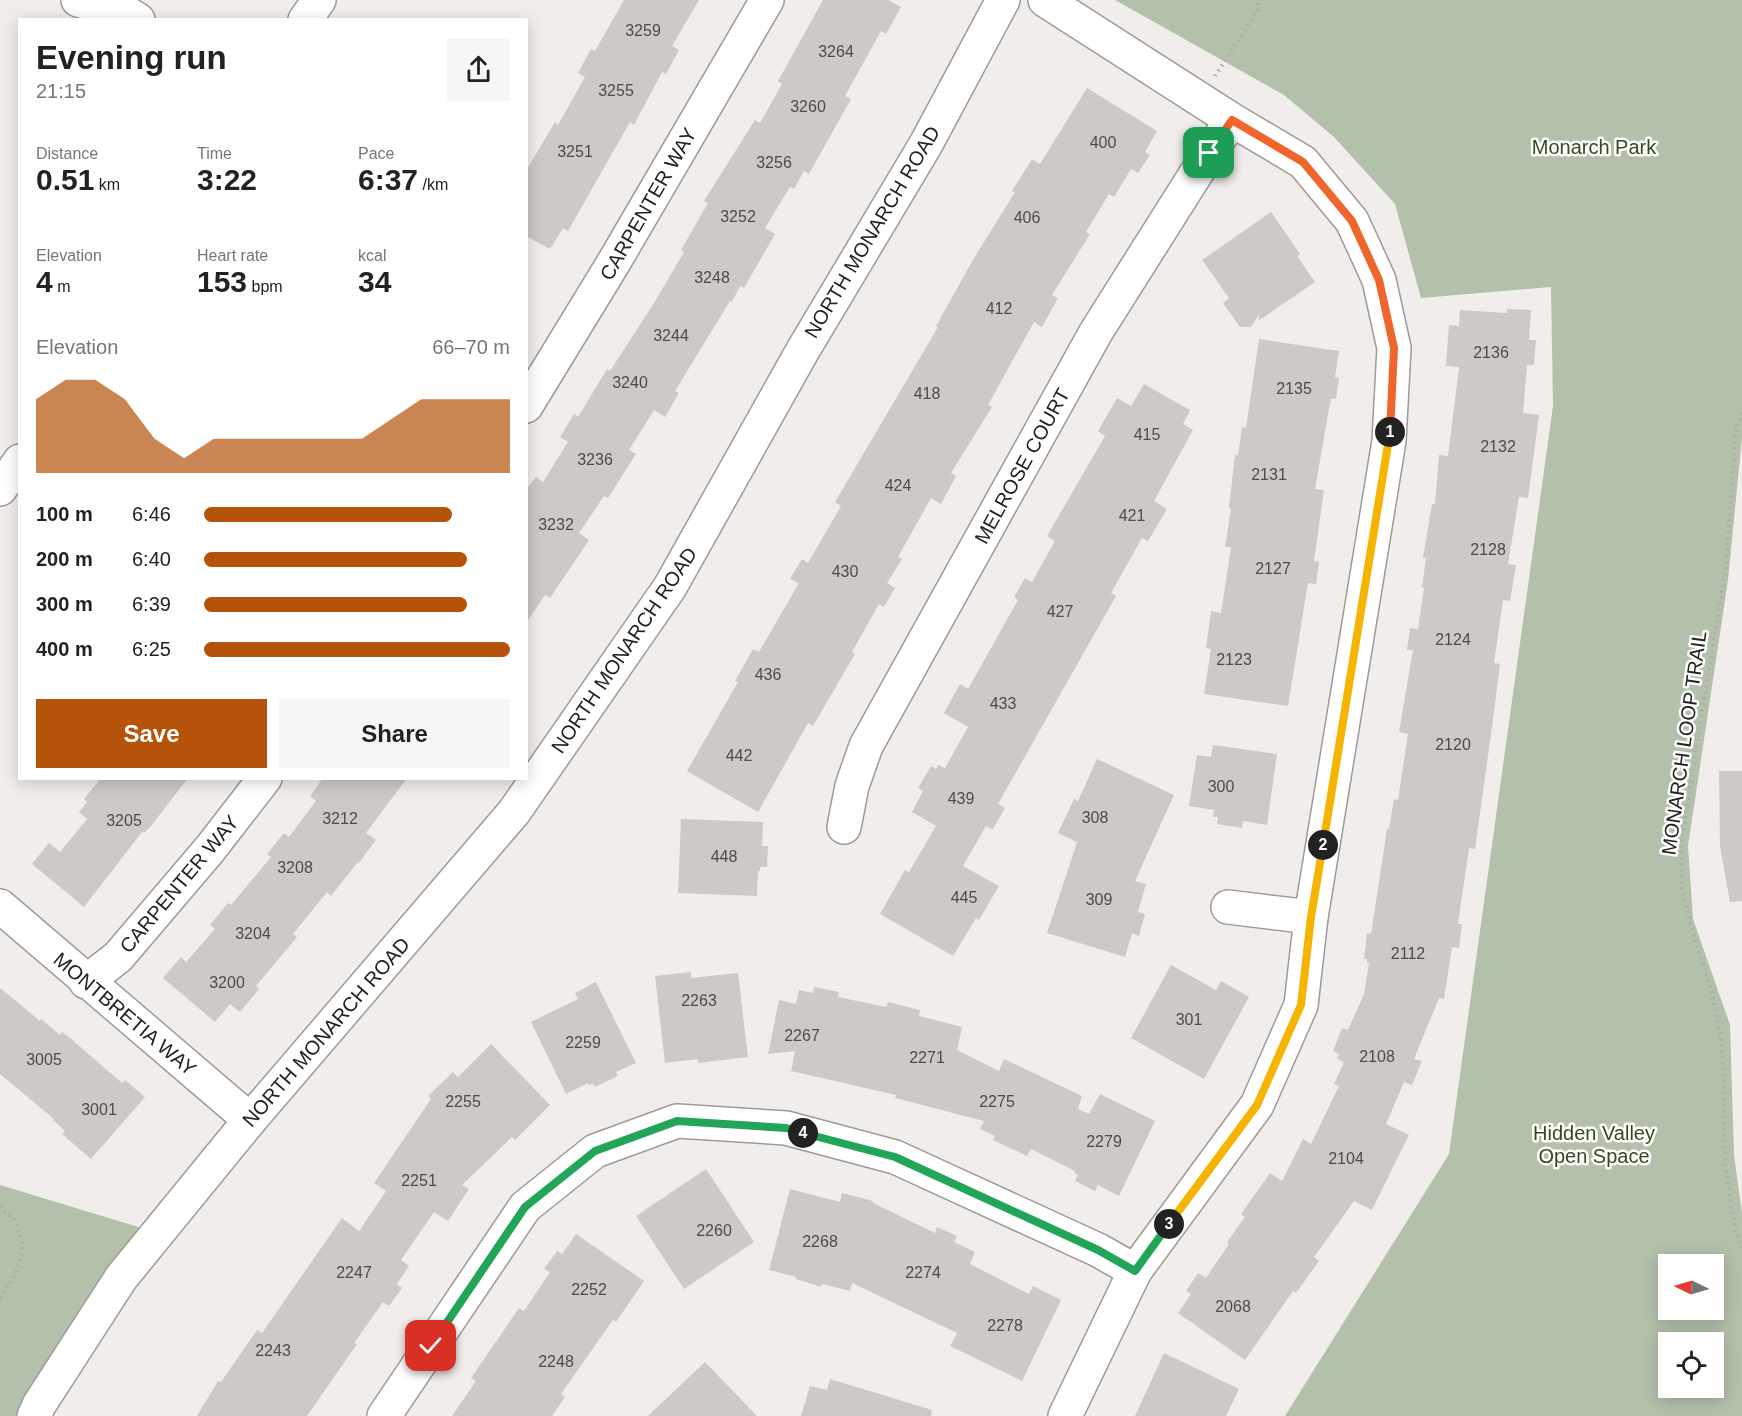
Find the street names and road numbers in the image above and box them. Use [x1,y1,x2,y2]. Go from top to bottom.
street label: NORTH MONARCH ROAD [800,122,944,342]
street label: CARPENTER WAY [595,124,701,284]
street label: MELROSE COURT [970,385,1074,547]
street label: NORTH MONARCH ROAD [547,543,701,757]
street label: MONARCH LOOP TRAIL [1657,630,1711,856]
street label: CARPENTER WAY [115,811,243,957]
street label: NORTH MONARCH ROAD [238,933,414,1131]
street label: MONTBRETIA WAY [49,948,201,1080]

